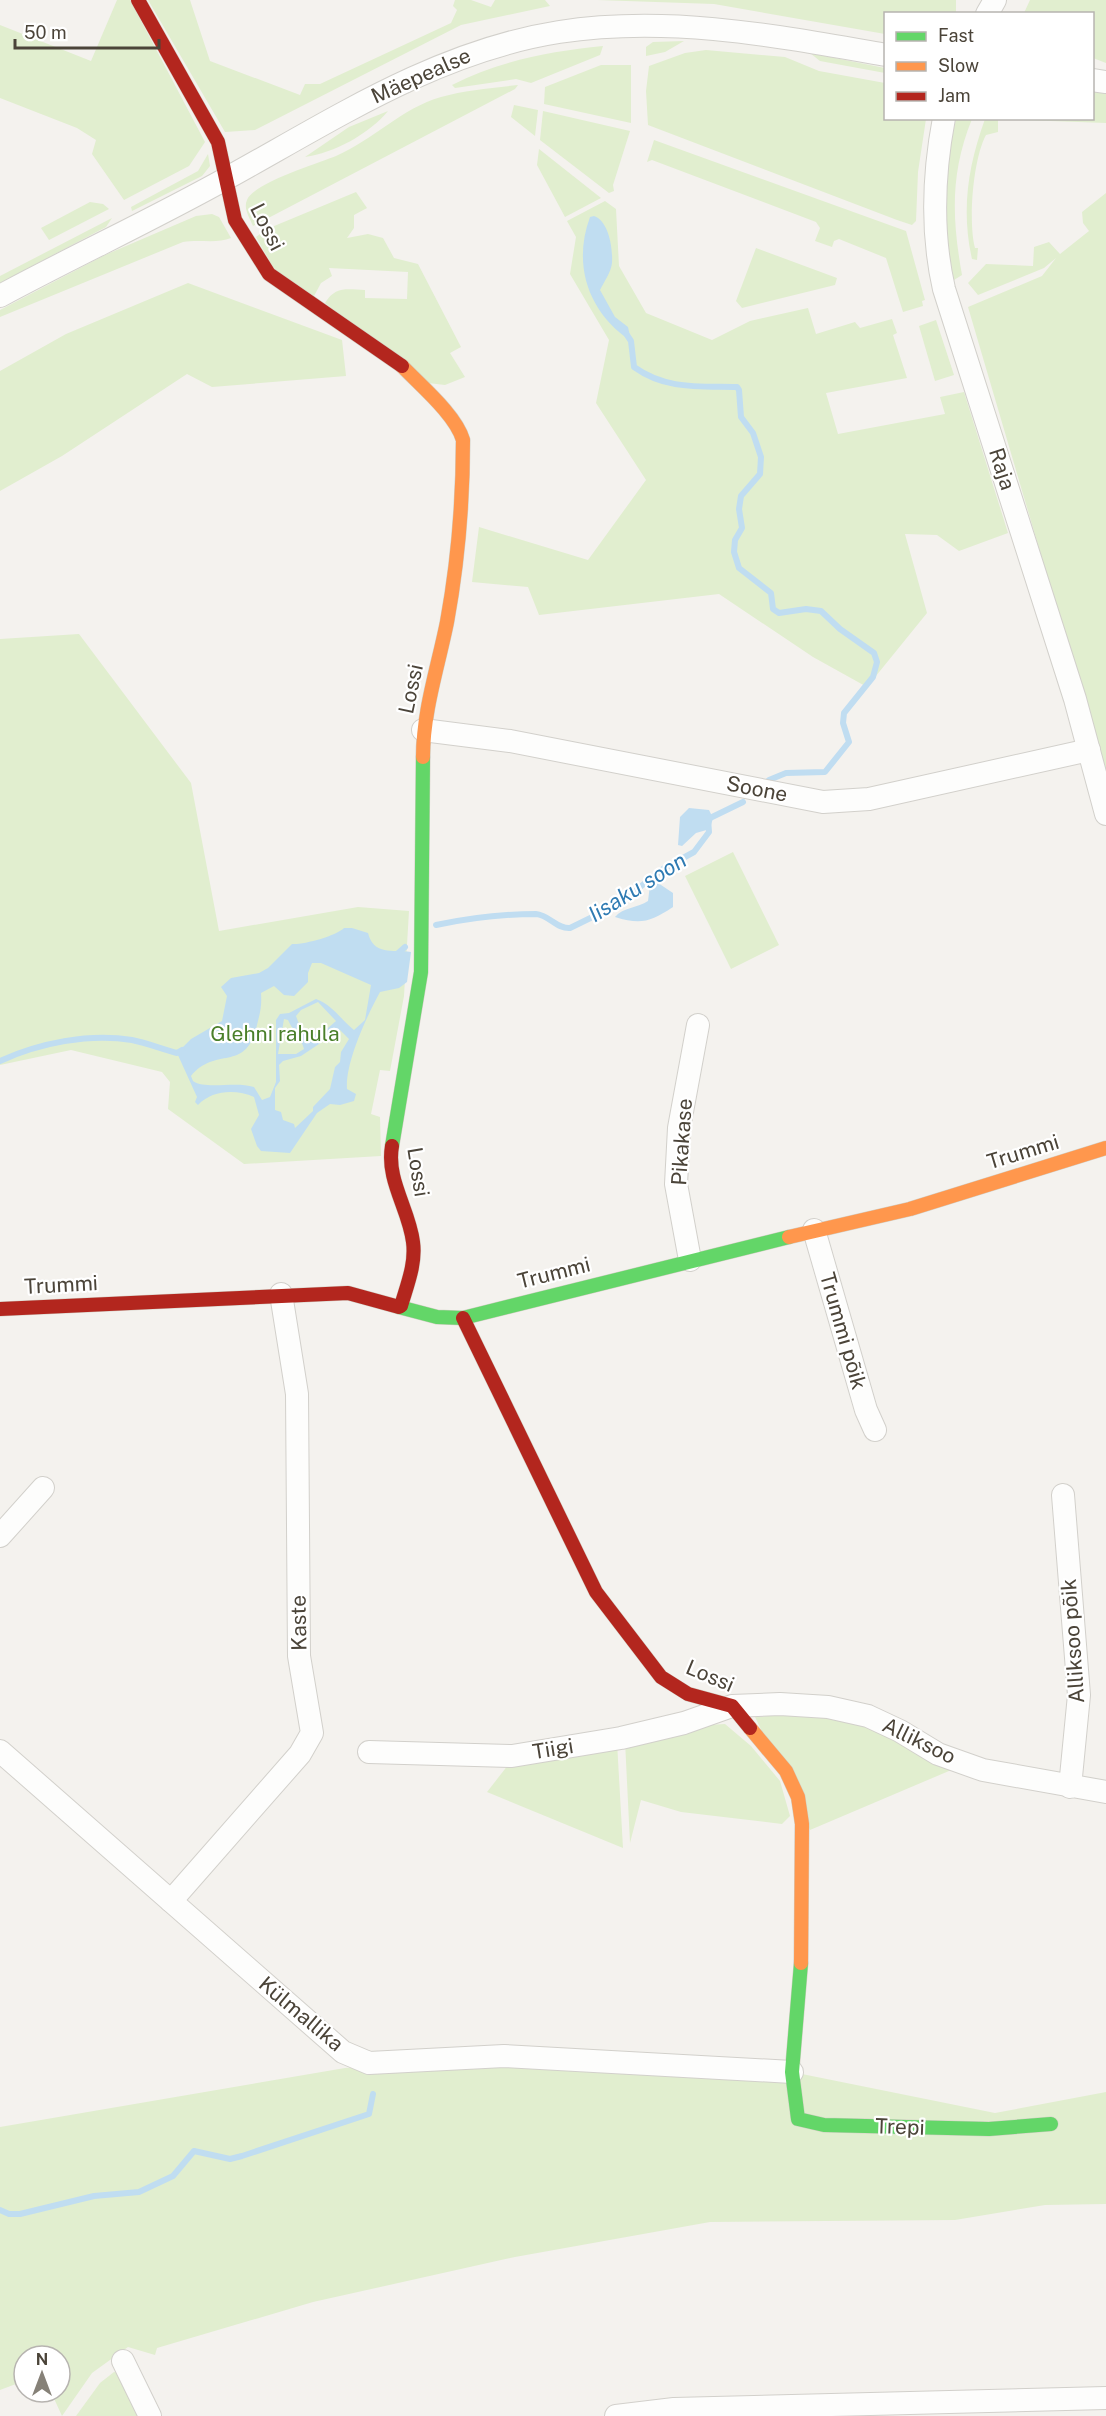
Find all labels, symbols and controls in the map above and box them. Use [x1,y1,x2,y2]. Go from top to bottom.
scale bar [15,12,159,50]
legend [884,12,1094,120]
text: 50 m [24,22,67,43]
text: Fast [938,25,974,46]
street label: Mäepealse [367,42,475,109]
text: Slow [938,55,979,76]
text: Jam [938,85,971,106]
street label: Lossi [245,199,290,255]
street label: Raja [984,445,1021,493]
street label: Lossi [393,662,428,716]
street label: Soone [724,770,790,807]
water label: Iisaku soon [583,847,691,927]
park label: Glehni rahula [210,1021,340,1046]
street label: Pikakase [666,1098,697,1186]
street label: Trummi [984,1129,1062,1174]
street label: Lossi [402,1145,435,1199]
street label: Trummi [515,1251,593,1294]
street label: Trummi [23,1270,98,1299]
street label: Trummi põik [815,1270,872,1392]
street label: Alliksoo põik [1056,1578,1089,1704]
street label: Kaste [286,1595,311,1651]
street label: Lossi [682,1654,738,1697]
street label: Alliksoo [878,1712,960,1769]
street label: Tiigi [531,1733,575,1764]
street label: Külmallika [254,1971,349,2056]
street label: Trepi [875,2113,925,2140]
north arrow [12,2344,72,2404]
text: N [36,2350,48,2369]

